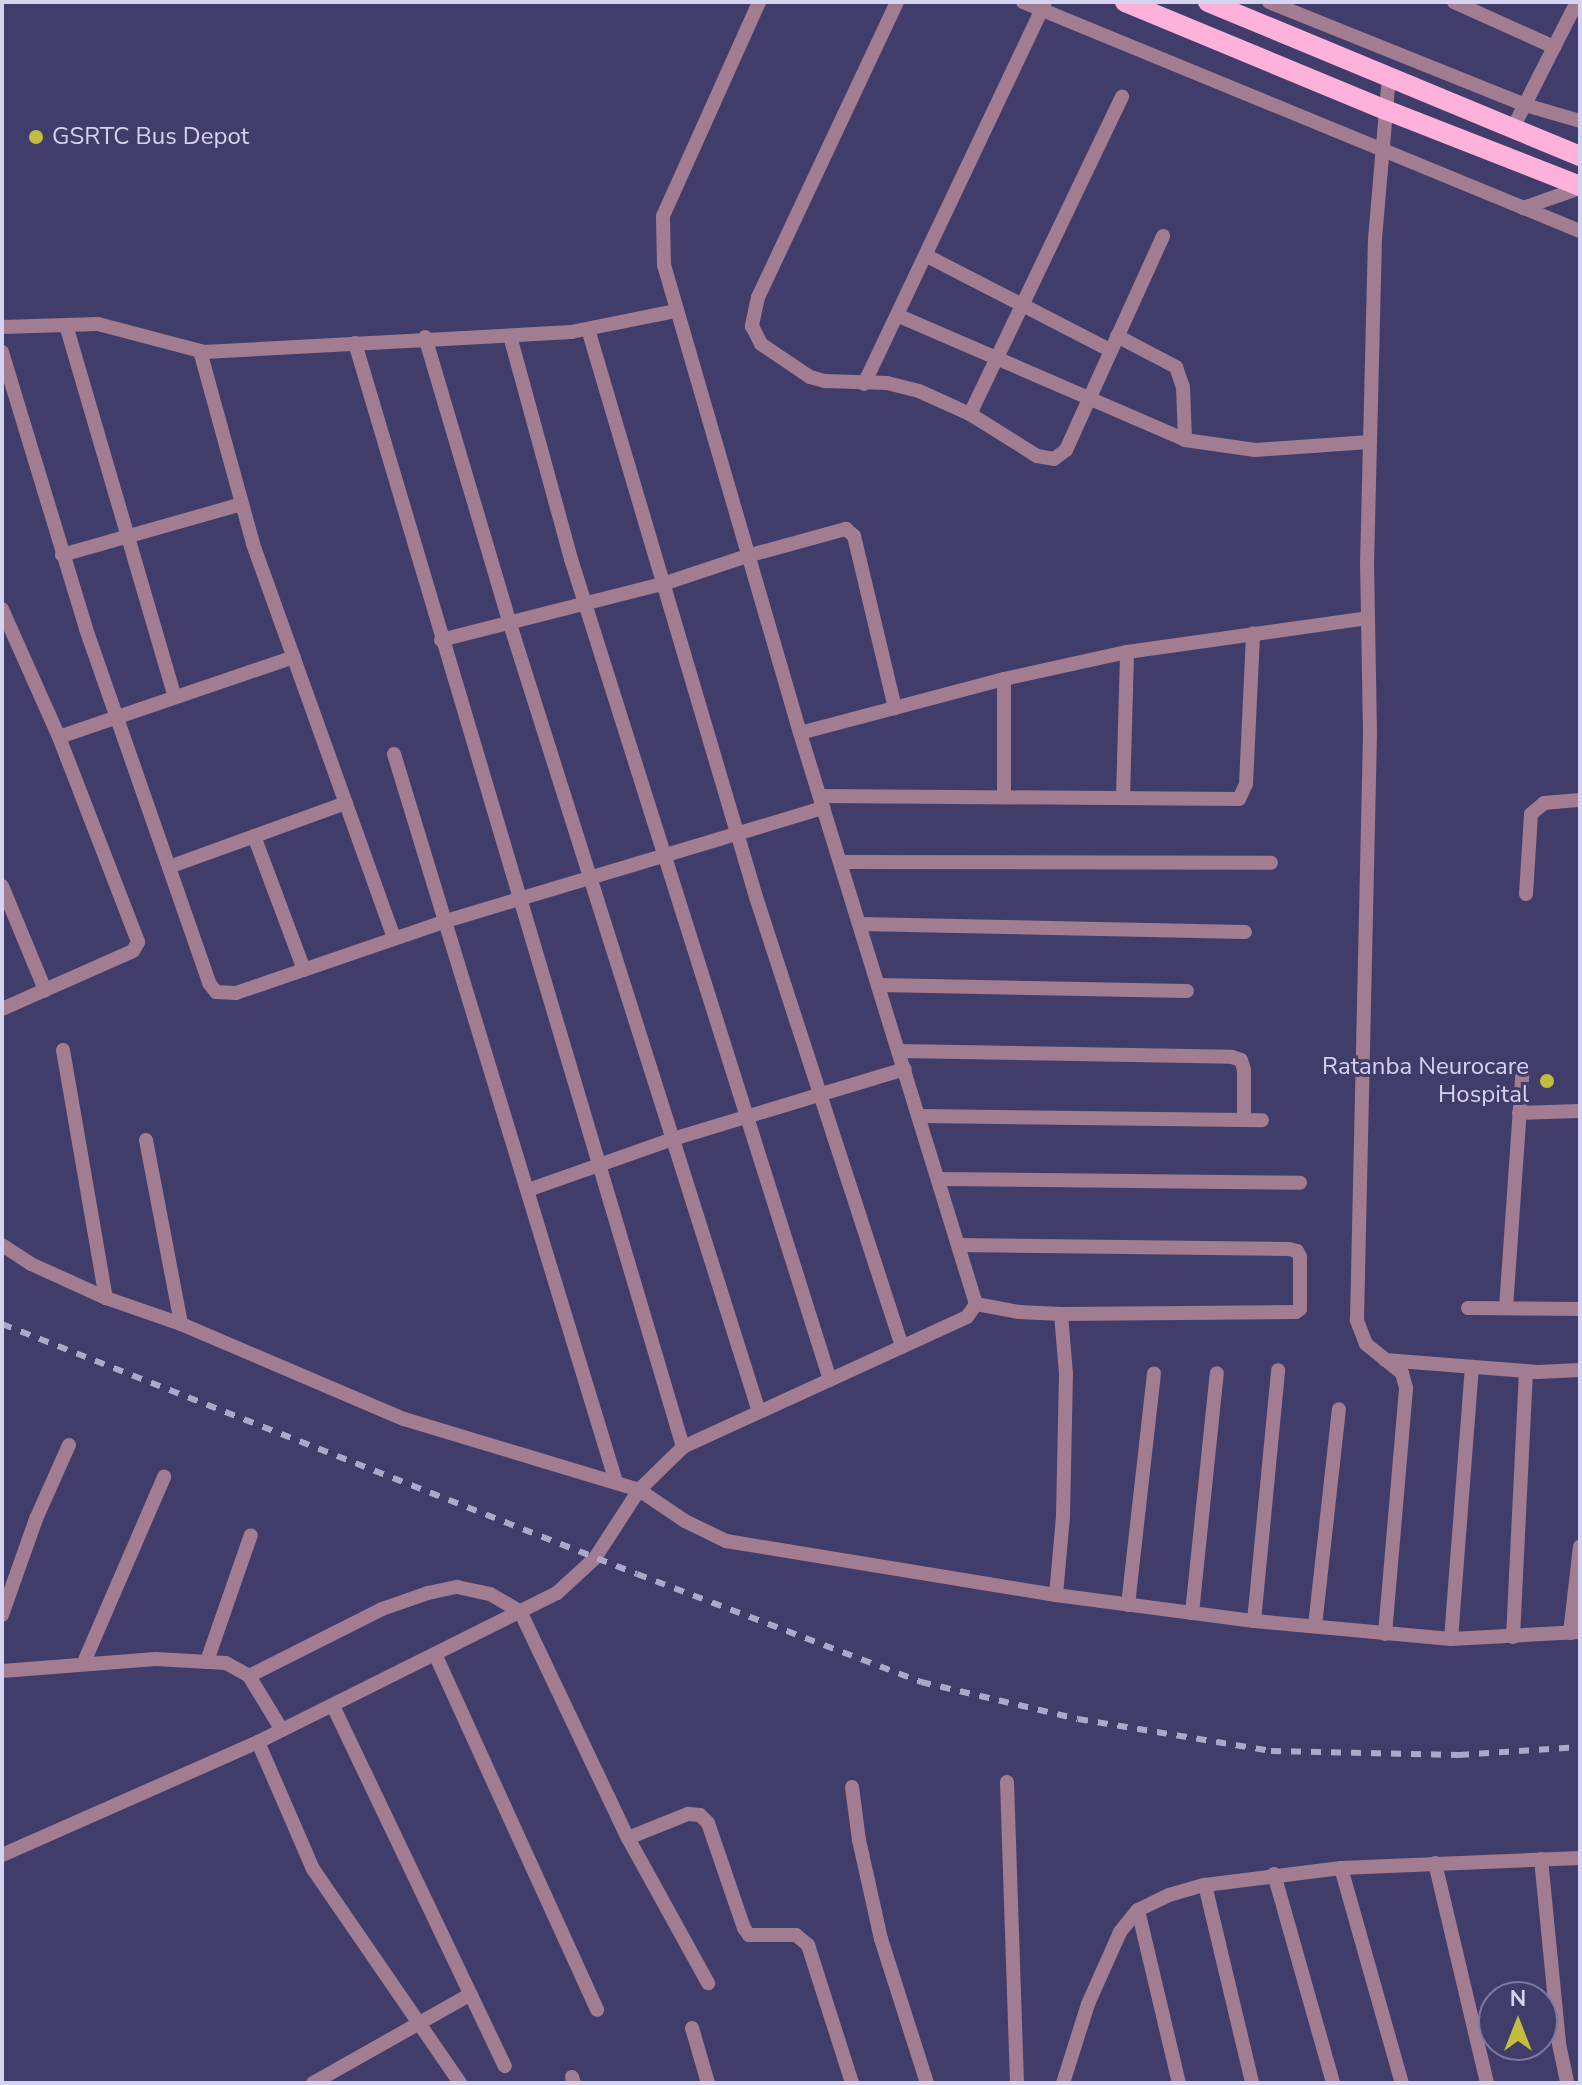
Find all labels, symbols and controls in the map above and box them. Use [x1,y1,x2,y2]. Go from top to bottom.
place label: GSRTC Bus Depot [52,123,249,151]
marker: GSRTC Bus Depot [27,128,45,146]
place label: Ratanba Neurocare Hospital [1322,1053,1529,1109]
marker: Ratanba Neurocare Hospital [1536,1070,1558,1092]
north arrow [1478,1981,1558,2061]
text: N [1510,1984,1526,2014]

